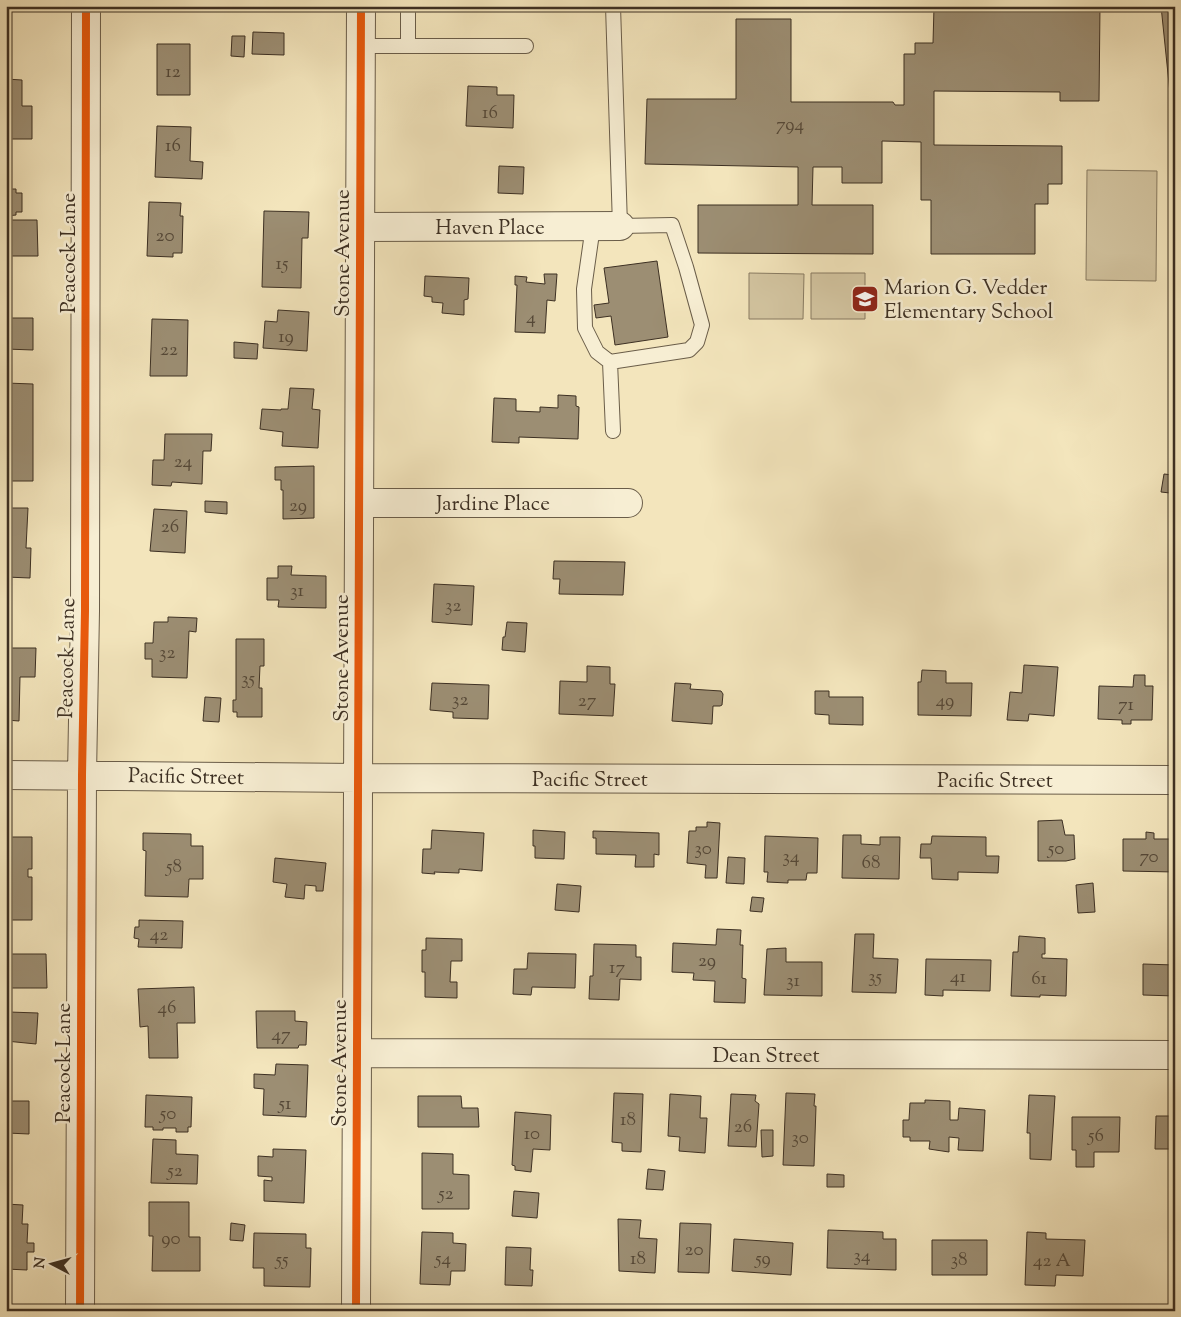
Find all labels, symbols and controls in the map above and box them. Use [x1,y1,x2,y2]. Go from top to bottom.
house number: 12 [165,59,181,86]
house number: 16 [482,100,498,127]
house number: 794 [776,112,804,139]
house number: 16 [165,133,181,160]
street label: Stone Avenue [329,189,359,317]
street label: Peacock Lane [55,193,85,313]
street label: Haven Place [435,214,545,244]
house number: 20 [156,223,174,250]
house number: 15 [276,251,289,278]
place label: Marion G. Vedder Elementary School [884,274,1054,328]
school or university icon: Marion G. Vedder Elementary School [850,284,880,314]
house number: 4 [526,305,536,332]
house number: 19 [278,324,294,351]
house number: 22 [160,337,178,364]
house number: 24 [174,449,193,476]
street label: Jardine Place [435,490,550,520]
house number: 29 [289,493,307,520]
house number: 26 [161,514,179,541]
house number: 31 [290,578,305,605]
house number: 32 [445,593,461,620]
street label: Stone Avenue [328,594,358,722]
street label: Peacock Lane [52,597,84,719]
house number: 32 [159,640,175,667]
house number: 35 [241,666,256,693]
house number: 32 [452,687,468,714]
house number: 27 [578,688,597,715]
house number: 49 [936,688,954,715]
house number: 71 [1118,692,1135,719]
street label: Pacific Street [128,762,244,794]
street label: Pacific Street [532,766,648,796]
street label: Pacific Street [937,767,1053,797]
house number: 30 [694,836,712,863]
house number: 50 [1047,836,1064,863]
house number: 34 [782,844,800,871]
house number: 70 [1139,844,1159,871]
house number: 68 [862,850,880,877]
house number: 58 [165,854,182,881]
house number: 42 [150,922,168,949]
house number: 29 [698,948,716,975]
house number: 17 [609,955,625,982]
house number: 35 [868,964,883,991]
house number: 41 [950,964,967,991]
house number: 61 [1031,966,1047,993]
house number: 31 [786,968,801,995]
house number: 46 [158,995,176,1022]
street label: Stone Avenue [326,999,356,1127]
street label: Peacock Lane [50,1003,80,1123]
house number: 47 [271,1022,291,1049]
street label: Dean Street [712,1042,820,1072]
house number: 51 [278,1091,292,1118]
house number: 50 [159,1101,176,1128]
house number: 18 [620,1107,636,1134]
house number: 26 [734,1114,752,1141]
house number: 10 [524,1121,540,1148]
house number: 56 [1087,1123,1104,1150]
house number: 30 [791,1125,809,1152]
house number: 52 [166,1158,183,1185]
house number: 52 [437,1181,454,1208]
house number: 90 [161,1226,181,1253]
house number: 20 [685,1237,703,1264]
north arrow [28,1240,78,1290]
house number: 34 [853,1243,871,1270]
house number: 54 [434,1246,451,1273]
house number: 18 [630,1246,646,1273]
house number: 59 [754,1246,771,1273]
house number: 55 [274,1247,289,1274]
house number: 38 [950,1247,968,1274]
house number: 42 A [1033,1248,1072,1275]
text: N [31,1256,52,1269]

